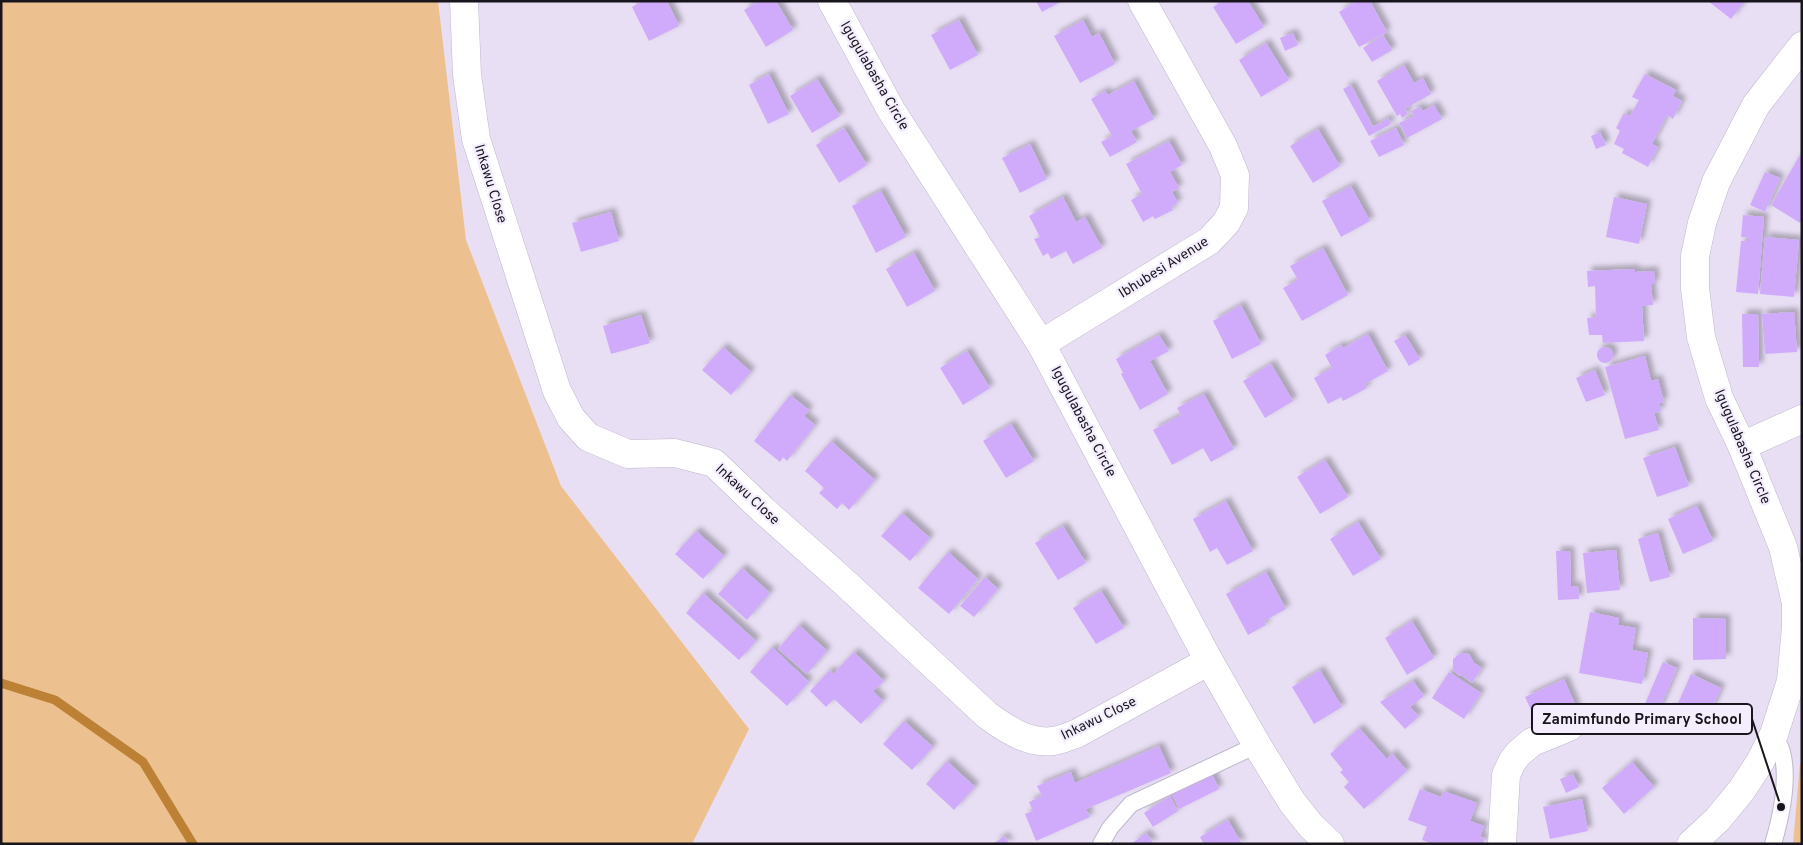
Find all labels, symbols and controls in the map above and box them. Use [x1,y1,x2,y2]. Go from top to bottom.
street label: Igugulabasha Circle [836,18,912,134]
street label: Inkawu Close [470,142,510,226]
street label: Ibhubesi Avenue [1116,234,1212,302]
street label: Igugulabasha Circle [1047,364,1119,480]
street label: Igugulabasha Circle [1710,387,1774,507]
street label: Inkawu Close [711,461,783,529]
street label: Inkawu Close [1059,693,1139,745]
callout: Zamimfundo Primary School [1532,704,1752,734]
text: Zamimfundo Primary School [1542,711,1742,730]

